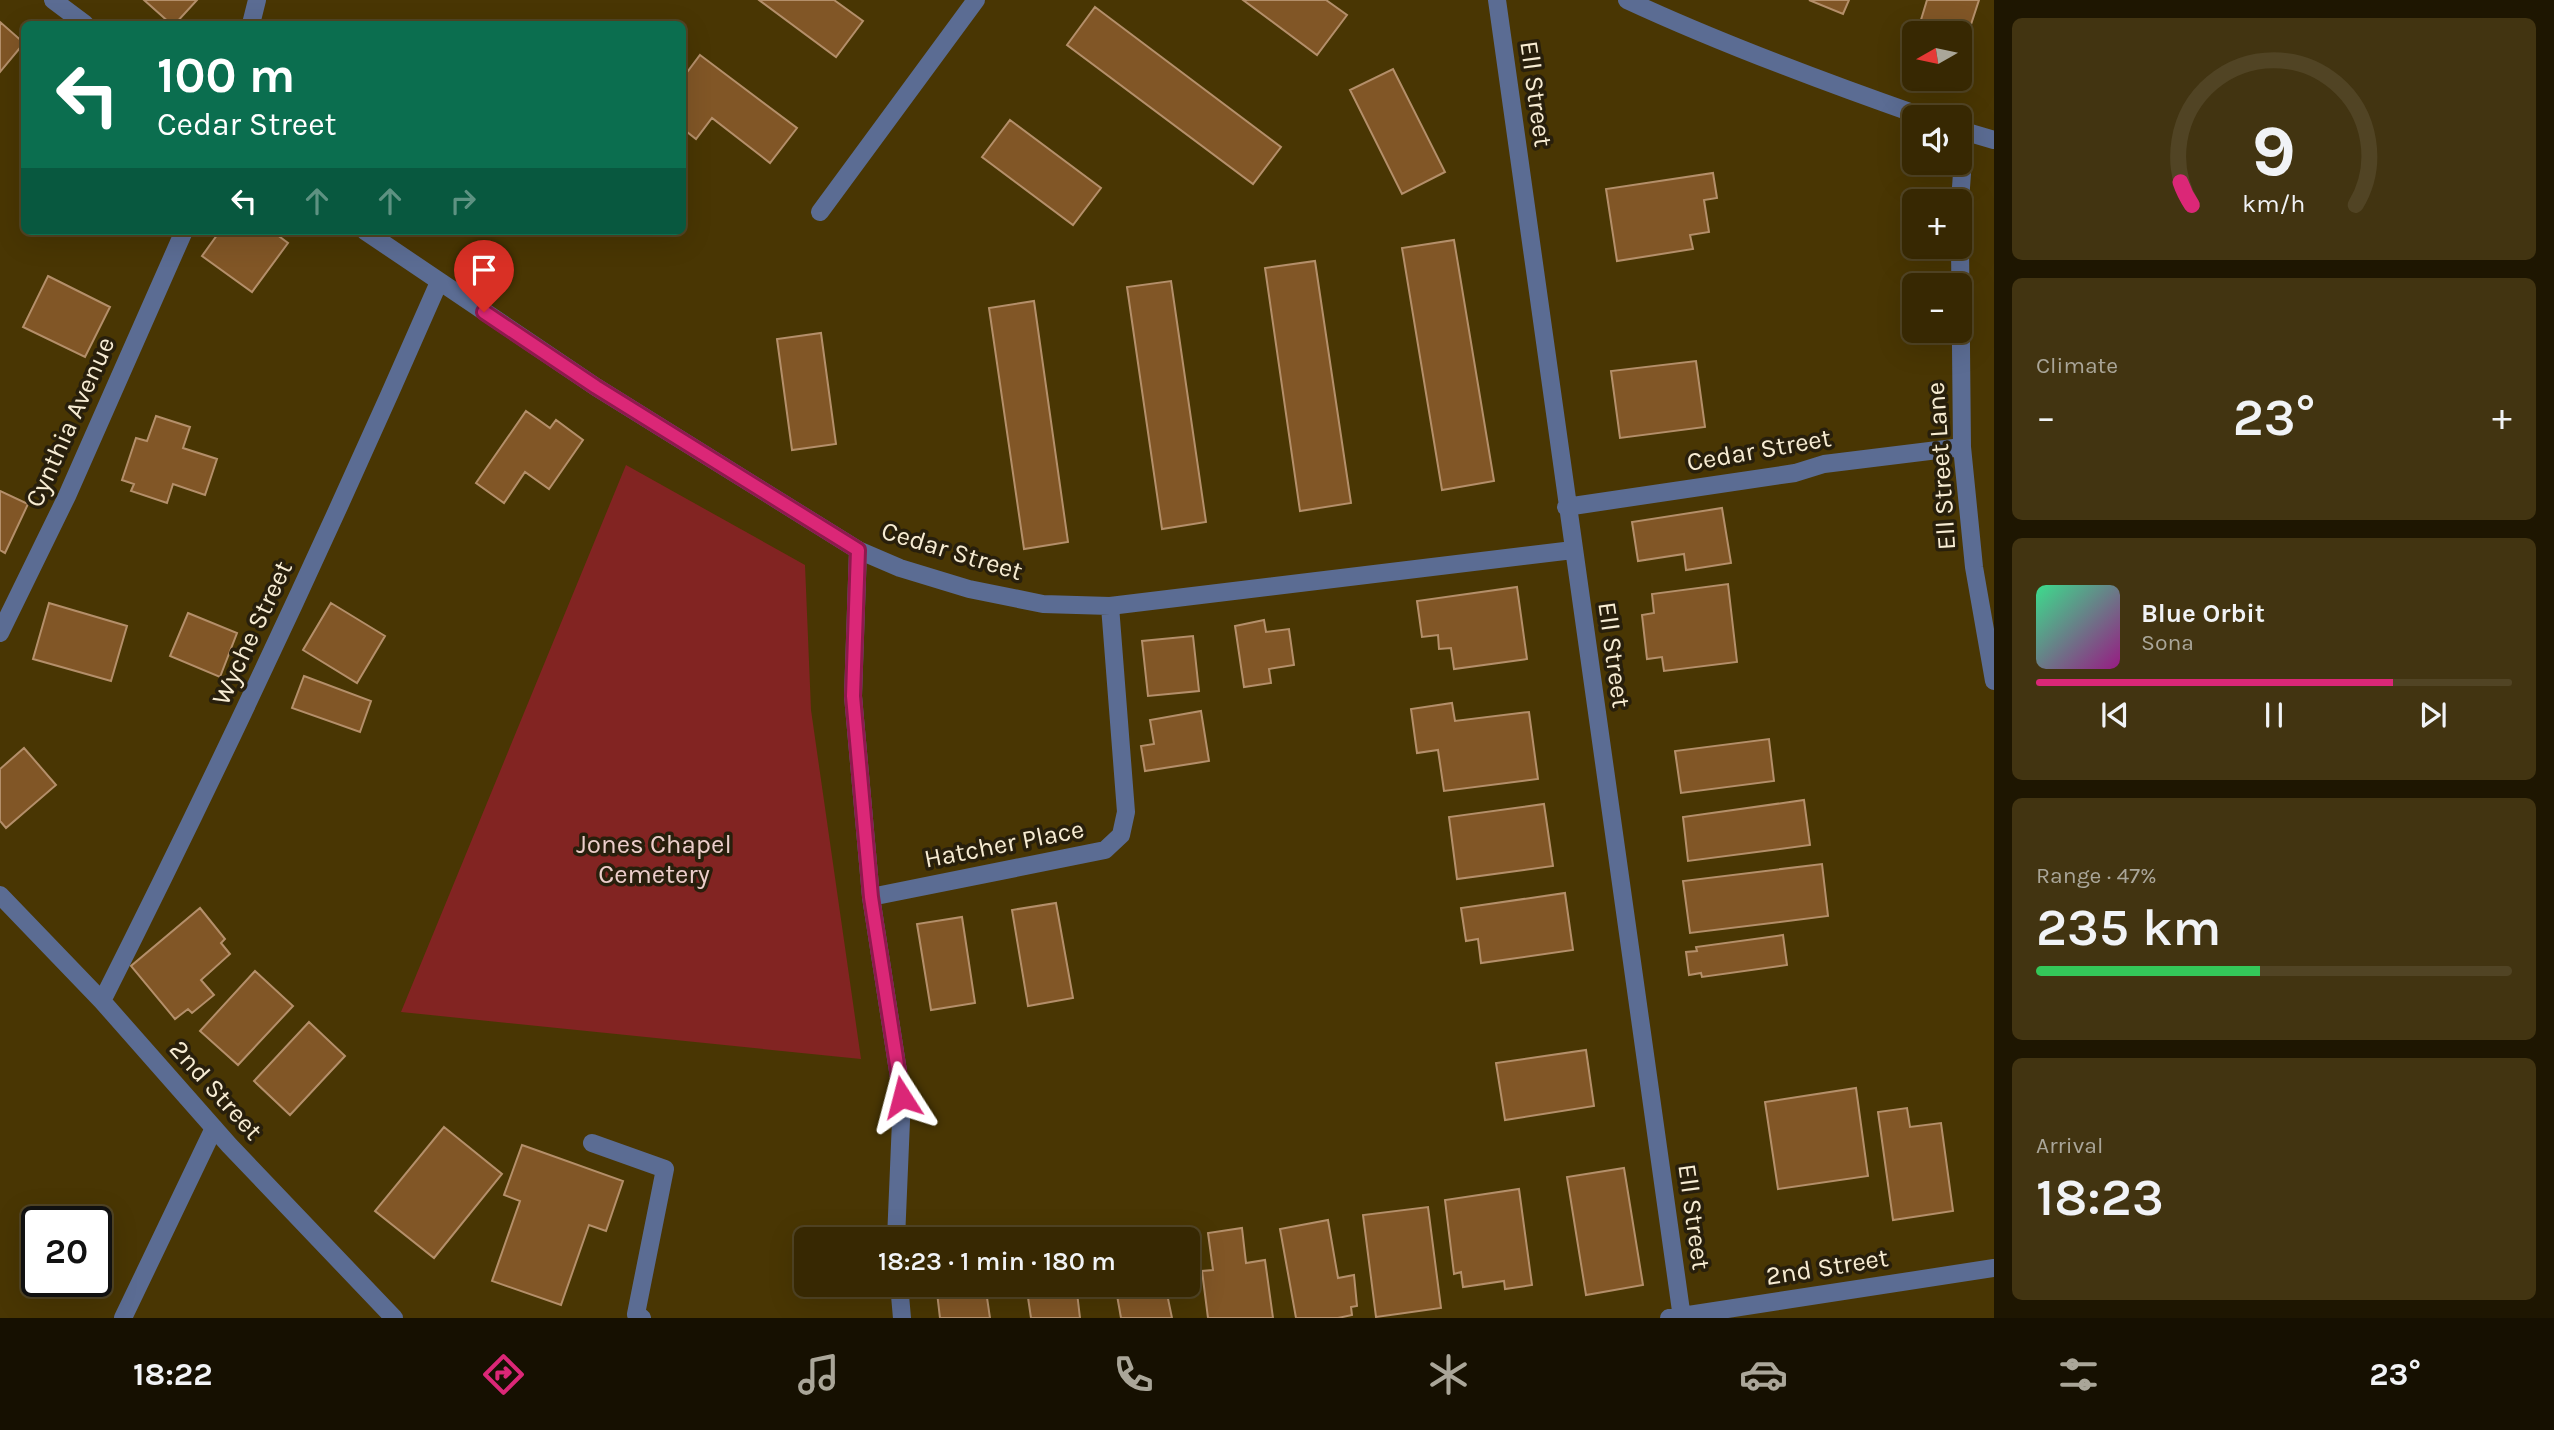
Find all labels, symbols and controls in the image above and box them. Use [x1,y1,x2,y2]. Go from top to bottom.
north arrow [1902,21,1972,91]
map controls [1902,21,1972,343]
street label: Ell Street [1513,39,1559,149]
text: 100 m [157,47,295,104]
icon: left [42,49,133,140]
button: sound [1902,105,1972,175]
text: Cedar Street [157,106,337,143]
text: 9 [2252,108,2296,193]
icon: left [225,182,263,220]
icon: ahead [298,182,336,220]
icon: ahead [371,182,409,220]
icon: right [444,182,482,220]
button: + [1902,189,1972,259]
text: km/h [2242,189,2306,218]
pin [454,240,514,312]
icon: arrive [465,251,503,289]
button: − [1902,273,1972,343]
street label: Cynthia Avenue [19,332,121,512]
text: Climate [2036,352,2118,379]
street label: Ell Street Lane [1920,381,1962,551]
text: 23° [2233,387,2315,448]
text: − [2036,395,2056,440]
text: + [2492,395,2512,440]
street label: Cedar Street [1684,422,1834,478]
street label: Cedar Street [878,515,1027,587]
street label: Wyche Street [205,556,299,710]
text: Blue Orbit [2141,598,2265,629]
street label: Ell Street [1591,600,1637,710]
text: Sona [2141,629,2194,656]
icon: previous [2096,696,2134,734]
icon: pause [2255,696,2293,734]
icon: next [2414,696,2452,734]
street label: Hatcher Place [921,813,1087,875]
park label: Jones Chapel Cemetery [576,829,732,890]
text: Range · 47% [2036,862,2157,889]
text: 235 km [2036,897,2221,958]
street label: 2nd Street [163,1034,269,1147]
position arrow [865,1060,939,1134]
text: Arrival [2036,1132,2103,1159]
street label: Ell Street [1671,1162,1717,1272]
text: 18:23 [2036,1167,2164,1228]
speed limit sign: 20 [21,1206,112,1297]
street label: 2nd Street [1763,1242,1891,1292]
text: 18:23 · 1 min · 180 m [878,1246,1116,1277]
icon: directions [479,1350,528,1399]
icon: music [794,1350,843,1399]
icon: phone [1109,1350,1158,1399]
icon: climate [1424,1350,1473,1399]
icon: car [1739,1350,1788,1399]
icon: filters [2054,1350,2103,1399]
text: 18:22 [133,1356,213,1393]
text: 23° [2369,1356,2421,1393]

